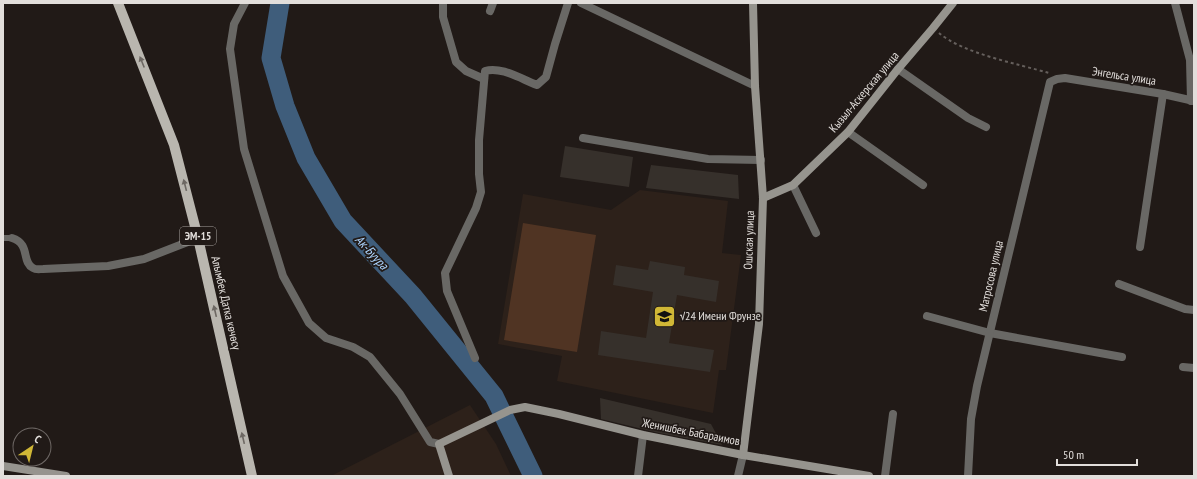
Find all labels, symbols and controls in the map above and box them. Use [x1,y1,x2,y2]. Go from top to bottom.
street label: Кызыл-Аскерская улица [825,48,902,135]
one-way arrow [138,56,144,68]
street label: Энгельса улица [1091,63,1157,88]
one-way arrow [181,178,187,191]
street label: Ошская улица [740,210,757,270]
road number: ЭМ-15 [180,227,216,245]
water label: Ак-Буура [351,231,393,274]
street label: Матросова улица [975,239,1006,313]
street label: Алымбек Датка көчөсү [208,254,245,352]
school or university icon: √24 Имени Фрунзе [651,303,677,329]
one-way arrow [211,305,217,317]
place label: √24 Имени Фрунзе [679,308,761,323]
street label: Женишбек Бабараимов [640,415,741,448]
north arrow [12,427,52,467]
text: С [32,432,44,446]
one-way arrow [240,432,246,444]
scale bar [1057,441,1137,467]
text: 50 m [1063,447,1084,462]

